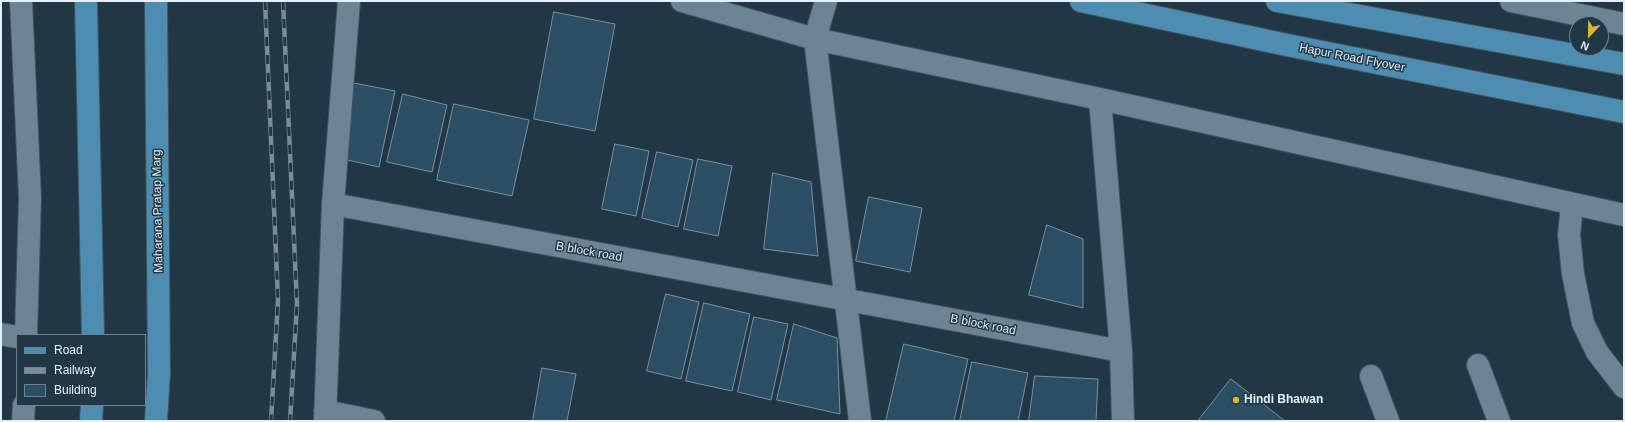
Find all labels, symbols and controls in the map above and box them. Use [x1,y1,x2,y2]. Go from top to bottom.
north arrow [1569,16,1609,56]
text: N [1579,39,1591,53]
street label: Hapur Road Flyover [1298,41,1406,75]
street label: Maharana Pratap Marg [150,149,166,273]
street label: B block road [555,239,623,265]
street label: B block road [949,312,1017,338]
legend [16,334,146,406]
text: Road [54,343,83,357]
text: Railway [54,363,96,377]
text: Building [54,383,97,397]
place label: Hindi Bhawan [1244,393,1323,407]
marker: Hindi Bhawan [1231,395,1241,405]

